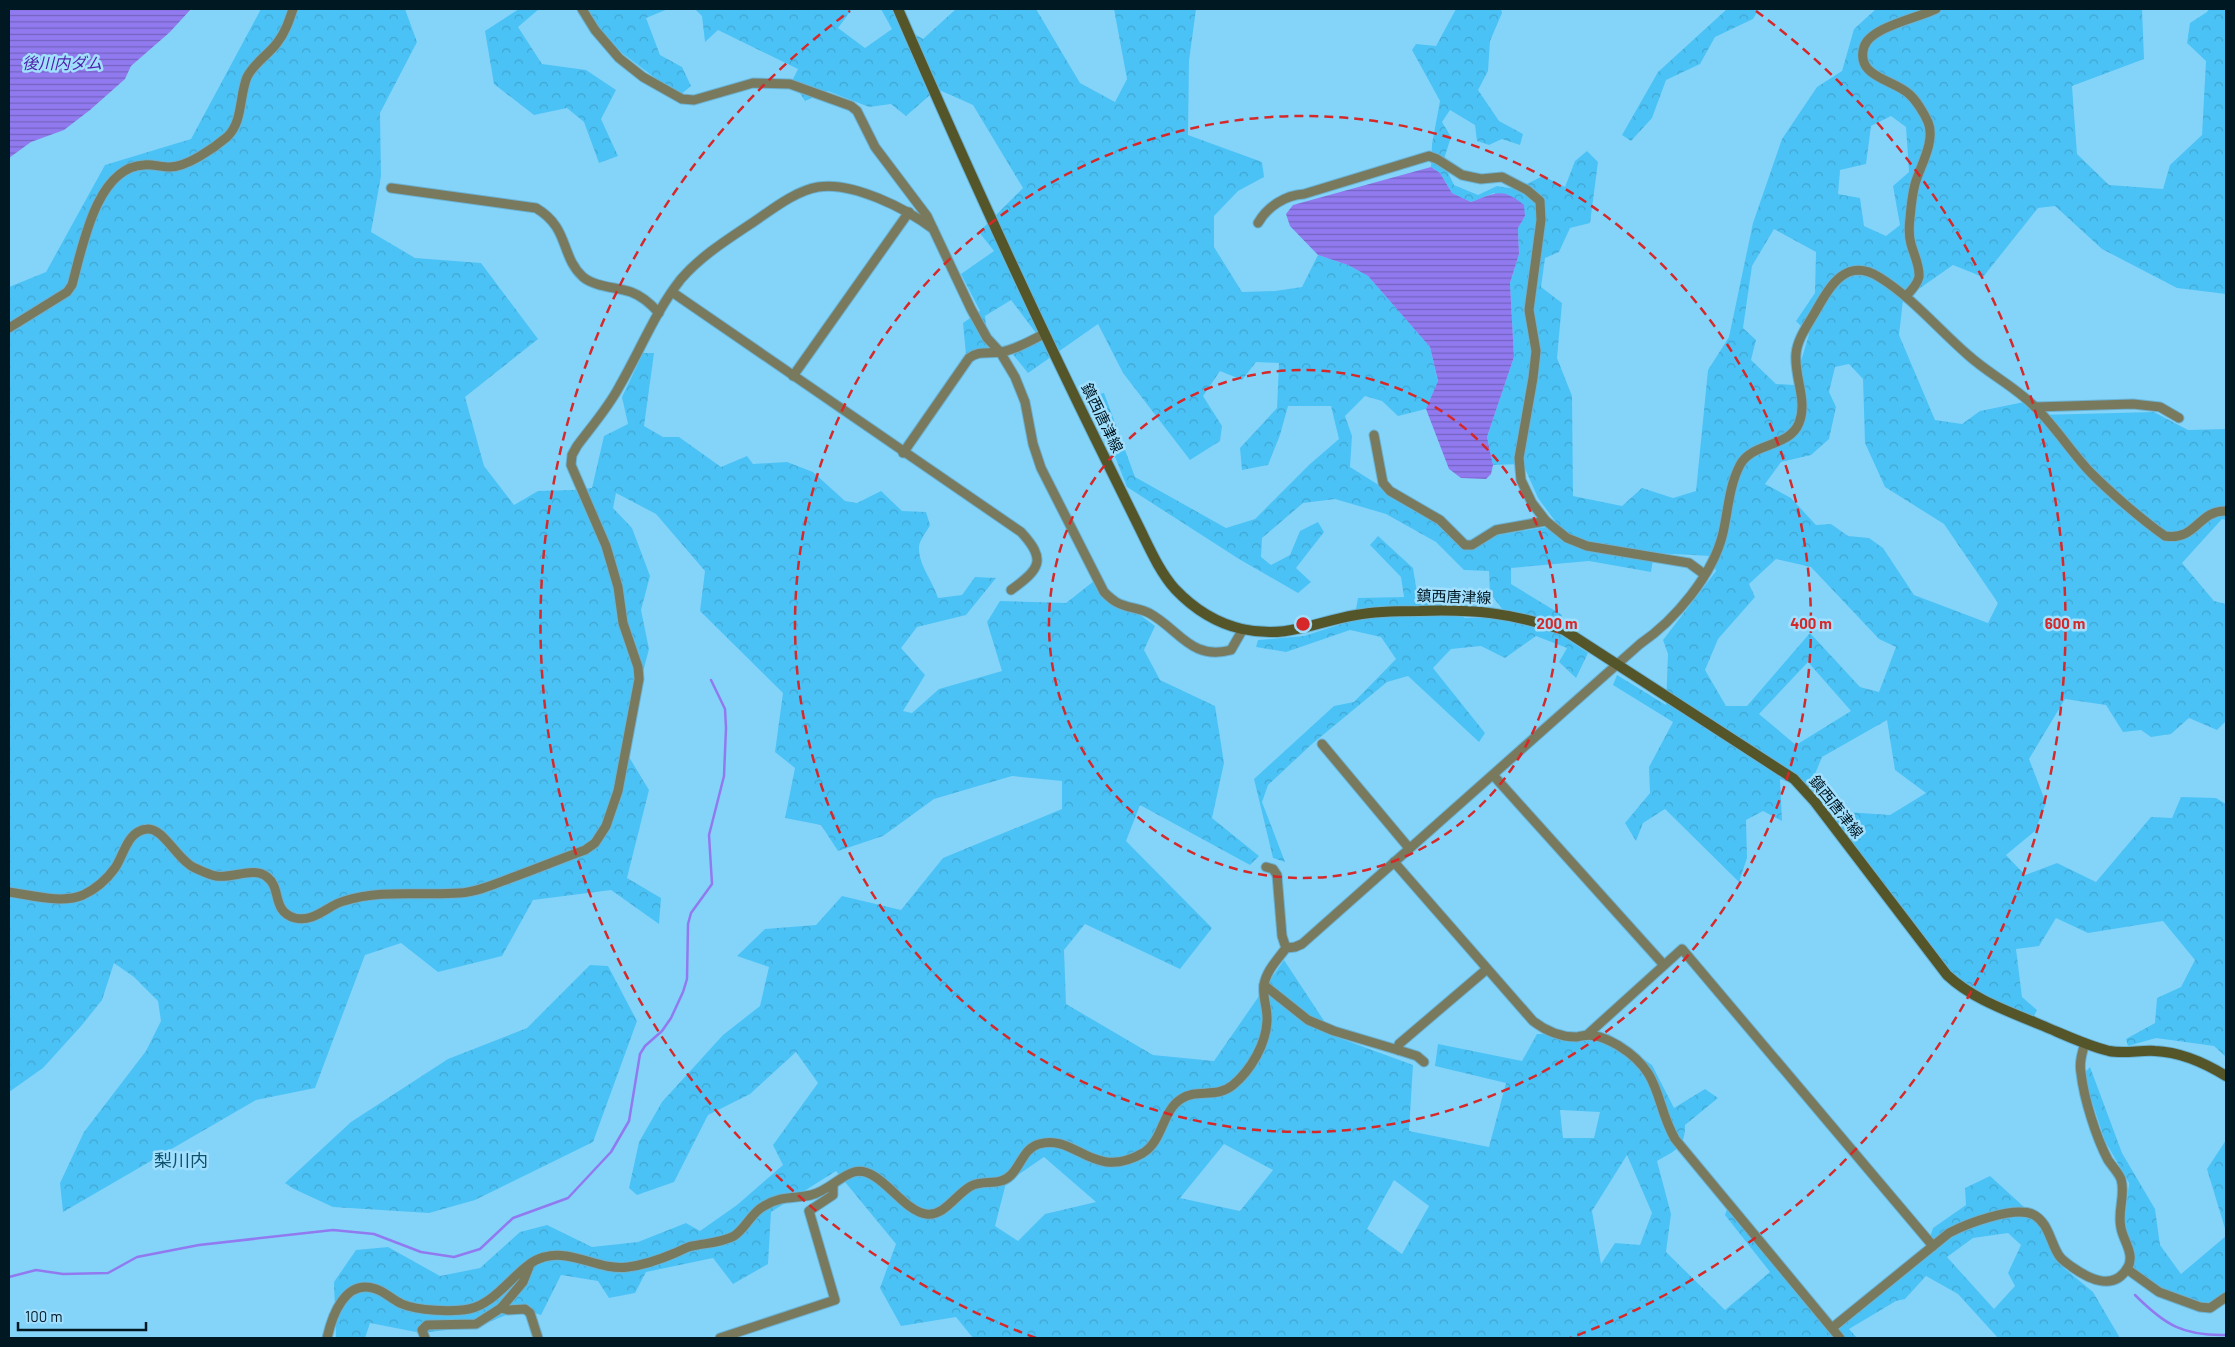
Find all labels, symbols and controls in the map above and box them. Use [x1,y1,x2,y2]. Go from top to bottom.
water label: 後川内ダム [22,53,102,72]
street label: 鎮西唐津線 [1078,380,1127,455]
street label: 鎮西唐津線 [1416,586,1492,606]
text: 200 m [1536,614,1578,632]
text: 400 m [1790,614,1832,632]
text: 600 m [2045,614,2085,632]
centre of rings [1294,615,1312,633]
street label: 鎮西唐津線 [1806,772,1867,841]
district label: 梨川内 [154,1149,208,1171]
scale bar [18,1300,145,1332]
text: 100 m [25,1307,63,1325]

